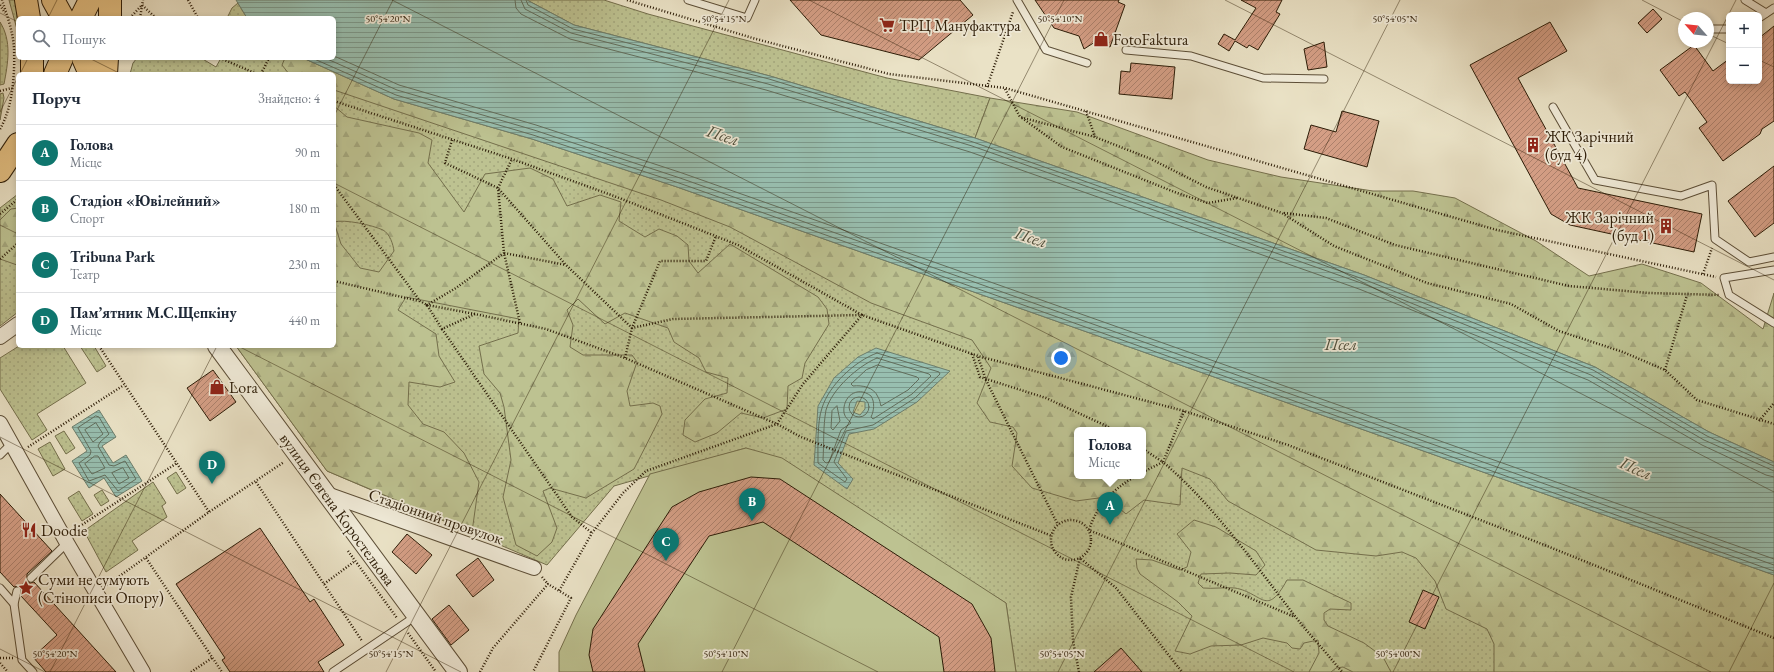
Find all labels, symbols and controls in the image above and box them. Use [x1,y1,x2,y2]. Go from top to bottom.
text: 50°54'20"N [366,12,411,25]
text: 50°54'15"N [702,12,747,25]
text: 50°54'10"N [1038,12,1083,25]
text: 50°54'05"N [1373,12,1418,25]
north arrow [1678,12,1714,48]
map controls [1726,12,1762,84]
button: + [1726,12,1762,48]
place label: ТРЦ Мануфактура [899,15,1021,36]
search box [16,16,336,60]
supermarket icon: ТРЦ Мануфактура [878,16,896,34]
icon: search [30,27,52,49]
text: Пошук [62,29,106,48]
place label: FotoFaktura [1113,29,1189,50]
shop icon: FotoFaktura [1092,30,1110,48]
button: − [1726,48,1762,84]
text: Поруч [32,87,81,109]
text: Знайдено: 4 [258,90,320,107]
water label: Псел [703,119,742,151]
place label: ЖК Зарічний (буд 4) [1544,126,1634,165]
text: Голова [70,135,113,154]
building icon: ЖК Зарічний (буд 4) [1524,136,1542,154]
text: A [40,144,50,161]
text: 90 m [295,144,320,161]
text: Місце [70,154,102,171]
text: Стадіон «Ювілейний» [70,191,220,210]
text: B [41,200,49,217]
text: 180 m [289,200,320,217]
place label: ЖК Зарічний (буд 1) [1564,207,1655,246]
text: Спорт [70,210,104,227]
building icon: ЖК Зарічний (буд 1) [1657,217,1675,235]
water label: Псел [1011,221,1050,253]
text: Tribuna Park [70,247,155,266]
text: C [40,256,50,273]
text: 230 m [289,256,320,273]
text: Театр [70,266,100,283]
text: Пам’ятник М.С.Щепкіну [70,303,237,322]
text: D [40,312,50,329]
text: 440 m [289,312,320,329]
text: Місце [70,322,102,339]
water label: Псел [1324,333,1357,355]
your location [1051,348,1071,368]
place label: Lora [229,377,259,398]
shop icon: Lora [208,378,226,396]
popup [1074,427,1146,479]
street label: вулиця Євгена Коростельова [275,429,400,590]
text: Голова [1088,435,1132,454]
pin: D [199,451,225,484]
water label: Псел [1616,451,1655,485]
text: Місце [1088,454,1120,471]
street label: Стадіонний провулок [366,484,506,549]
pin: B [739,488,765,521]
pin: A [1097,492,1123,525]
place label: Doodie [41,520,87,541]
restaurant icon: Doodie [20,521,38,539]
pin: C [653,528,679,561]
place label: Суми не сумують (Стінописи Опору) [38,569,164,608]
place icon: Суми не сумують (Стінописи Опору) [17,579,35,597]
text: 50°54'20"N [33,647,78,660]
text: 50°54'15"N [369,647,414,660]
text: 50°54'10"N [704,647,749,660]
text: 50°54'05"N [1040,647,1085,660]
text: 50°54'00"N [1376,647,1421,660]

